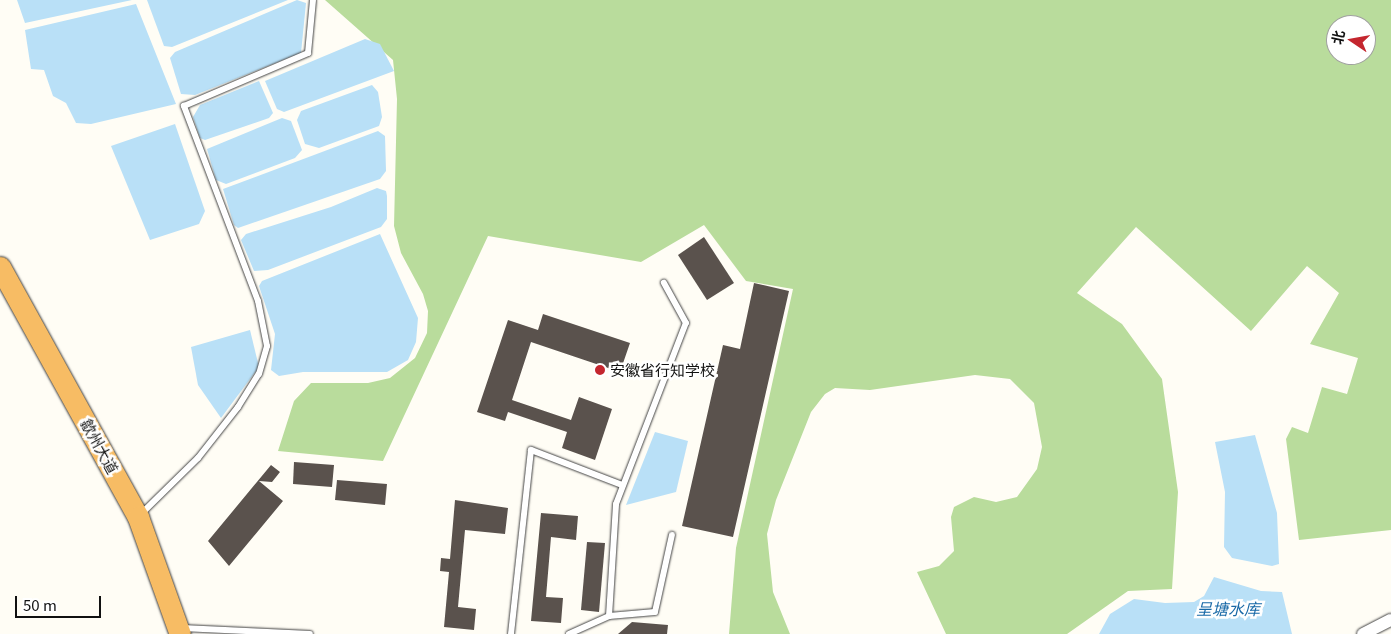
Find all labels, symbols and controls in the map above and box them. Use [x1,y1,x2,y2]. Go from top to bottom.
north arrow [1326,15,1376,65]
text: 北 [1326,28,1349,46]
place label: 安徽省行知学校 [610,361,715,379]
marker: 安徽省行知学校 [594,364,606,376]
street label: 歙州大道 [78,415,122,477]
scale bar [18,586,104,618]
text: 50 m [23,594,57,615]
water label: 呈塘水库 [1196,598,1260,618]

